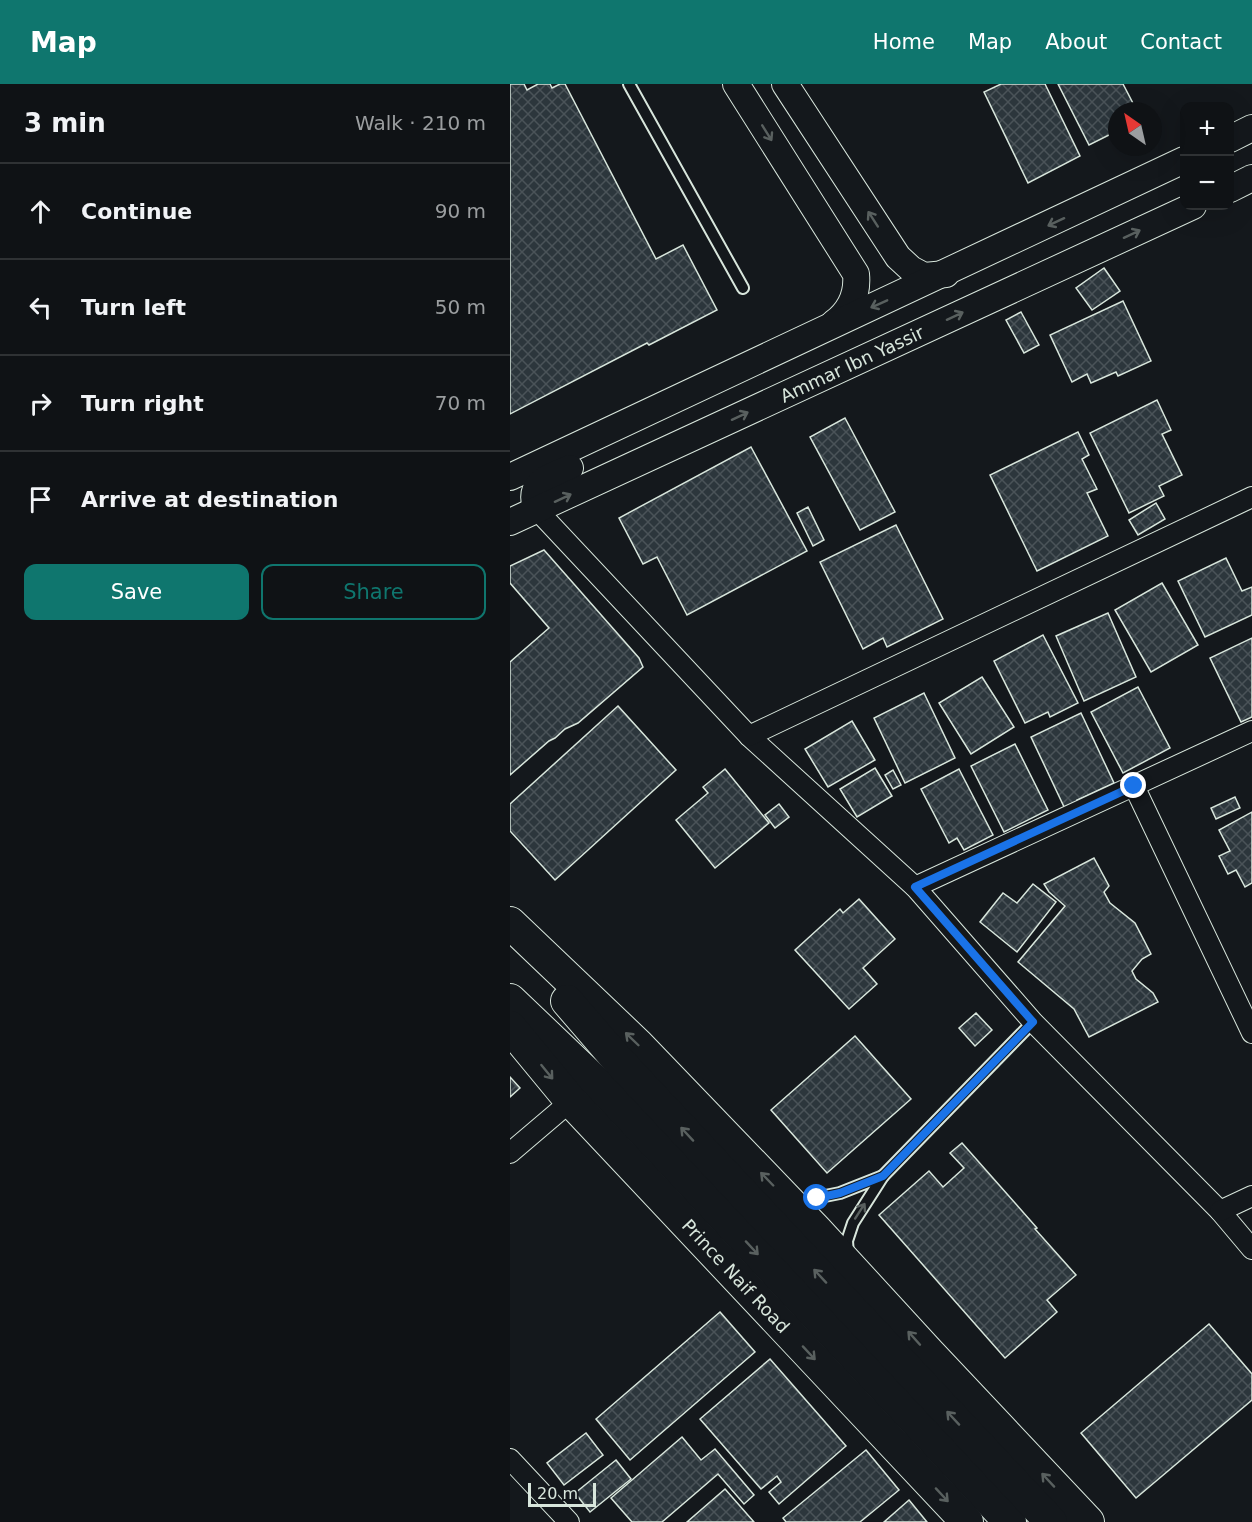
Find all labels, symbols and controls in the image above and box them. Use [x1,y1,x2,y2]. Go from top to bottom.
text: Map [30,26,97,59]
text: Home [873,30,935,54]
text: Map [968,30,1012,54]
text: About [1045,30,1107,54]
text: Contact [1140,30,1222,54]
north arrow [1108,102,1162,156]
map controls [1180,102,1234,210]
button: + [1180,102,1234,156]
text: 3 min [24,108,106,138]
text: Walk · 210 m [355,111,486,135]
one-way arrow [761,125,774,142]
button: − [1180,156,1234,210]
icon: ahead [24,195,57,228]
text: Continue [81,199,192,224]
text: 90 m [435,199,486,223]
one-way arrow [867,211,879,228]
one-way arrow [1047,216,1065,228]
one-way arrow [1122,228,1140,239]
icon: left [24,291,57,324]
text: Turn left [81,295,186,320]
text: 50 m [435,295,486,319]
one-way arrow [871,299,889,311]
one-way arrow [945,310,964,321]
street label: Ammar Ibn Yassir [777,321,928,407]
icon: right [24,387,57,420]
text: Turn right [81,391,204,416]
text: 70 m [435,391,486,415]
one-way arrow [730,409,748,421]
icon: arrive [24,483,57,516]
text: Arrive at destination [81,487,338,512]
one-way arrow [554,491,572,502]
button: Save [24,564,249,620]
button: Share [261,564,486,620]
route end [1120,772,1146,798]
one-way arrow [625,1032,640,1046]
one-way arrow [540,1064,554,1079]
one-way arrow [679,1126,694,1141]
one-way arrow [760,1172,775,1187]
route start [803,1184,829,1210]
one-way arrow [855,1203,867,1220]
street label: Prince Naif Road [678,1215,794,1337]
one-way arrow [745,1240,759,1255]
one-way arrow [813,1269,827,1284]
one-way arrow [907,1330,921,1345]
one-way arrow [802,1345,816,1360]
one-way arrow [947,1411,961,1426]
one-way arrow [1041,1472,1055,1487]
scale bar [528,1480,596,1508]
text: 20 m [537,1484,578,1503]
one-way arrow [935,1487,949,1502]

